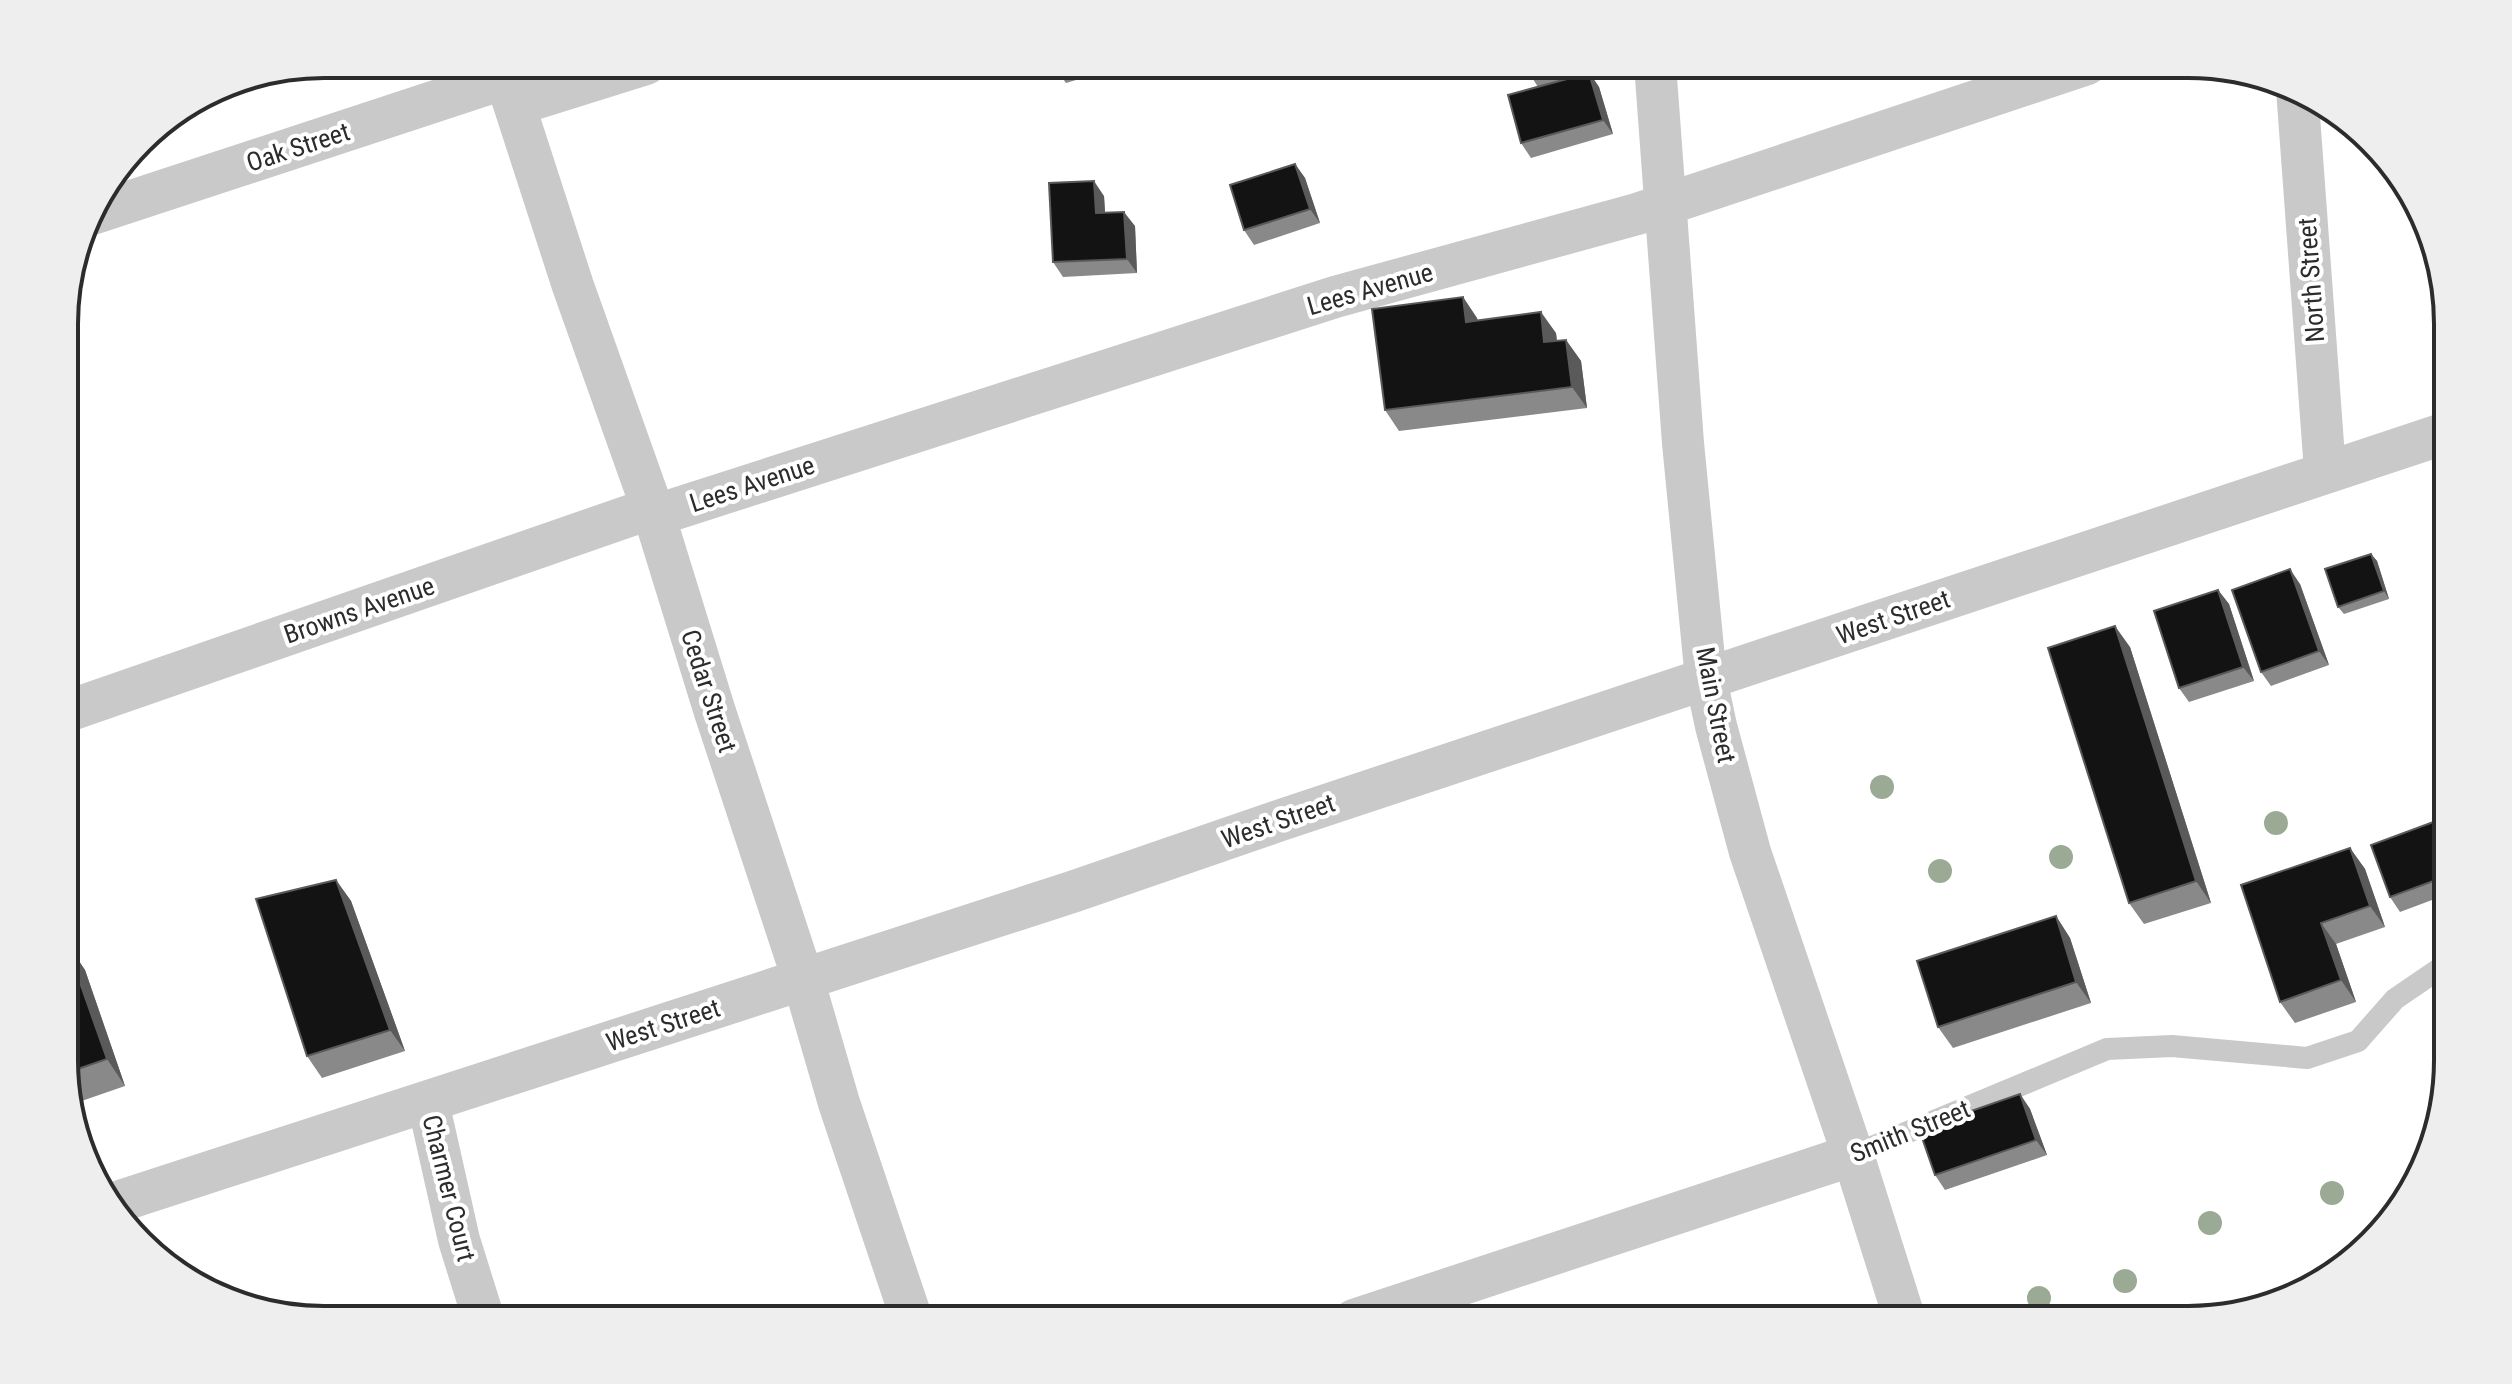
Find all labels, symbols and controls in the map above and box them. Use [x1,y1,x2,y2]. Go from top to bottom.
street label: Oak Street [243,116,353,178]
street label: North Street [2292,217,2330,343]
street label: Lees Avenue [1304,257,1436,321]
street label: Lees Avenue [686,450,818,518]
street label: Browns Avenue [280,570,438,650]
street label: West Street [1832,584,1954,650]
street label: Cedar Street [675,626,743,756]
street label: Main Street [1690,644,1742,766]
street label: West Street [1217,788,1339,854]
street label: West Street [602,992,724,1058]
street label: Smith Street [1846,1093,1974,1169]
street label: Charmer Court [416,1112,482,1264]

